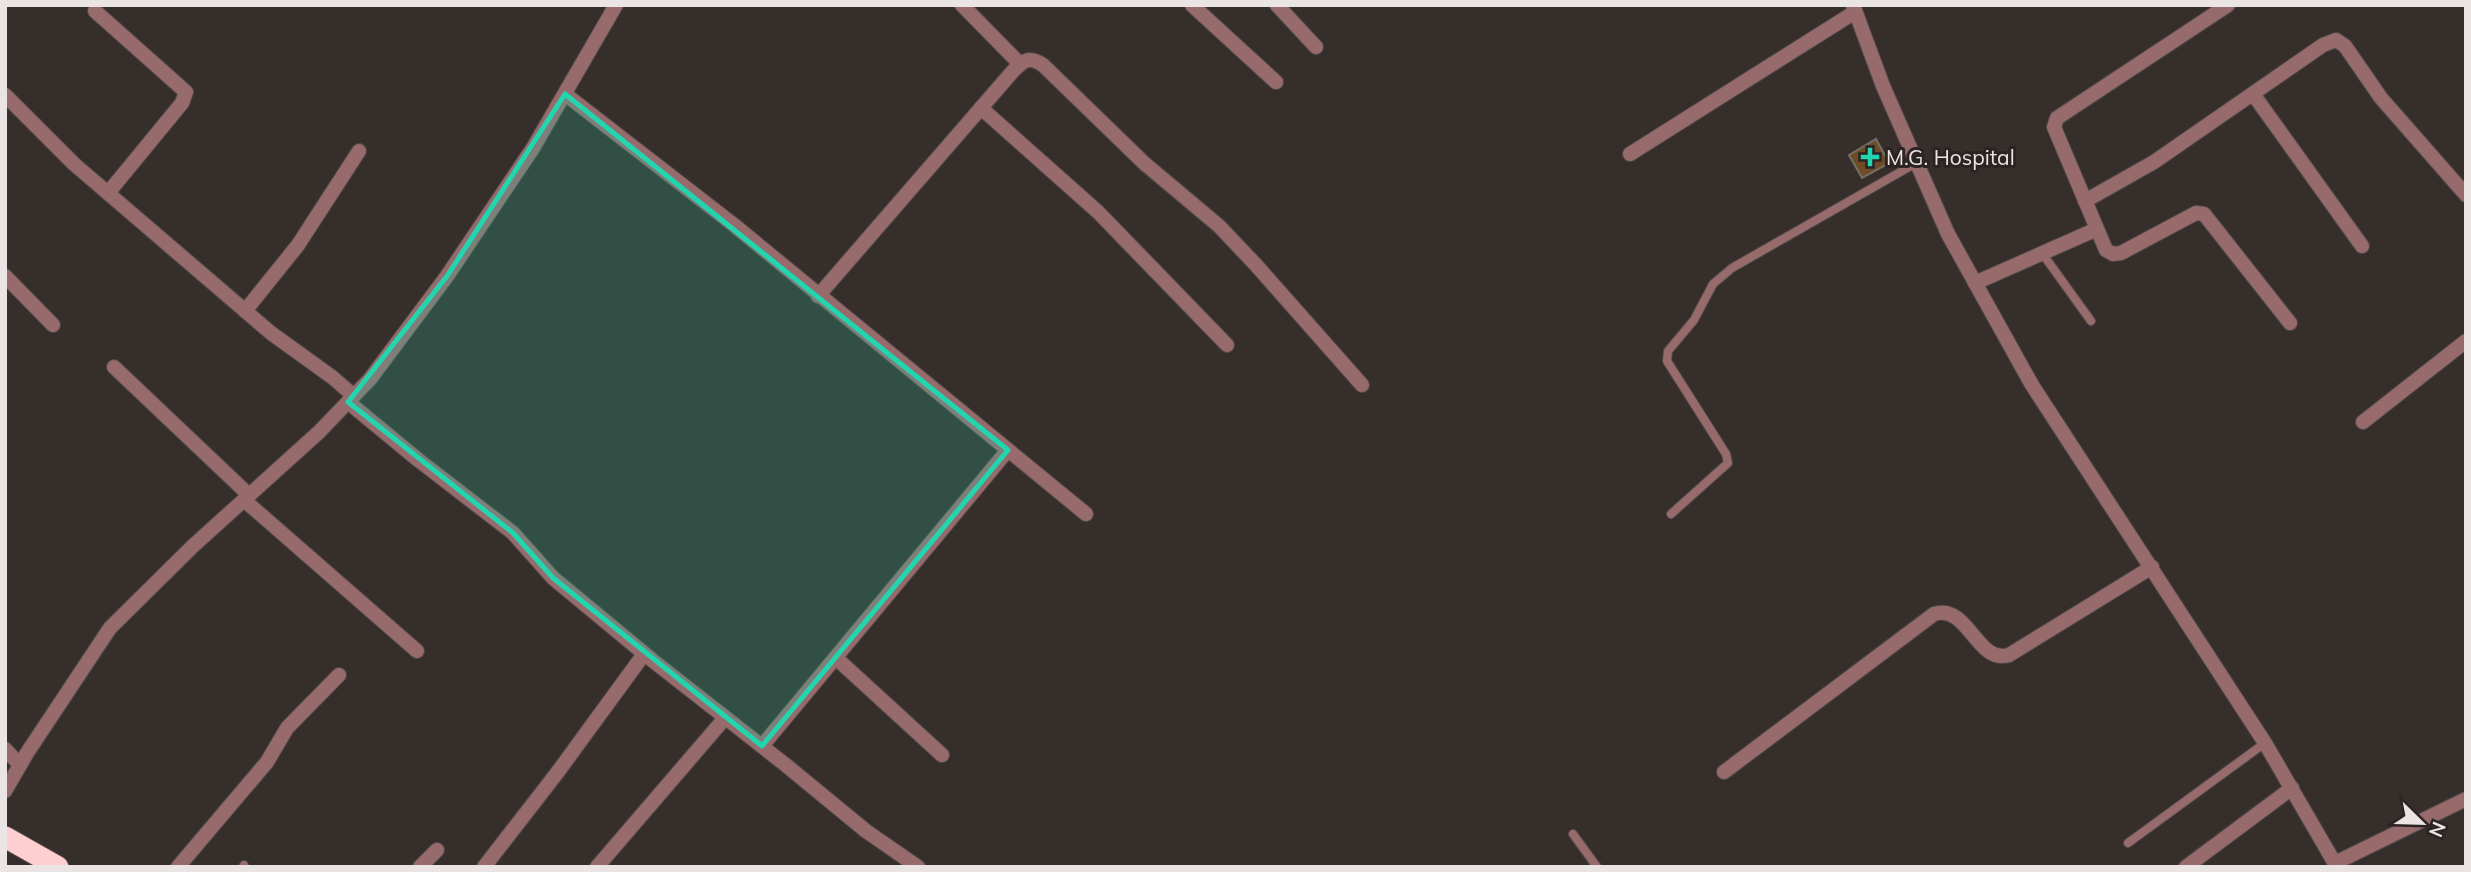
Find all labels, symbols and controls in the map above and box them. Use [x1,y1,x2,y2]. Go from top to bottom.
place label: M.G. Hospital [1886,144,2015,170]
marker: M.G. Hospital [1860,147,1880,167]
north arrow [2387,788,2457,858]
text: N [2424,818,2451,841]

